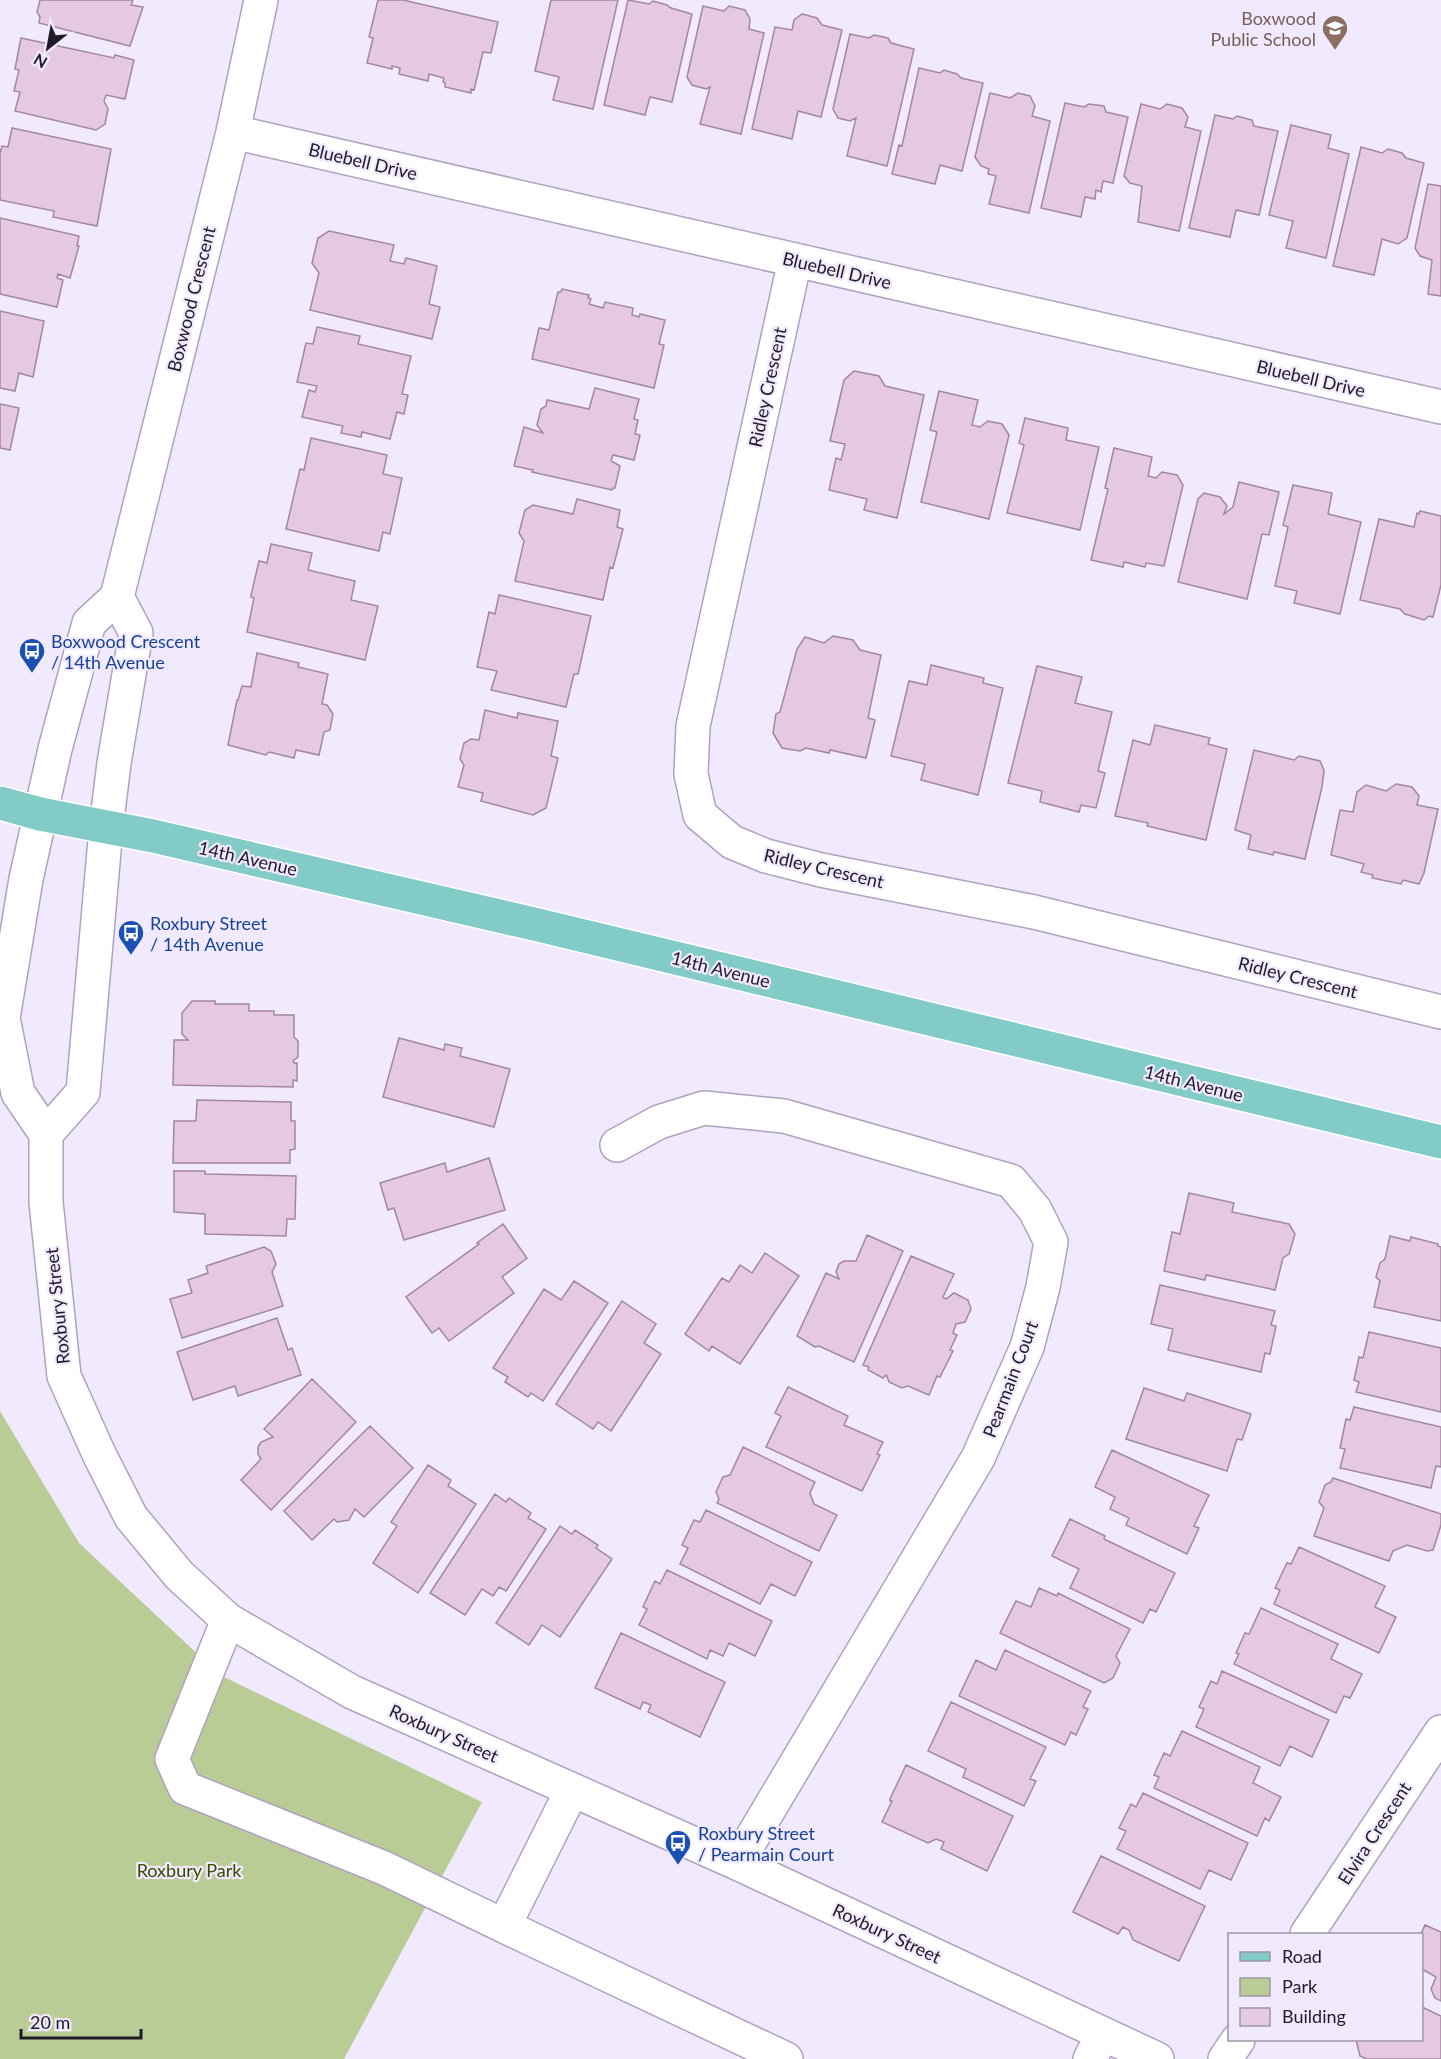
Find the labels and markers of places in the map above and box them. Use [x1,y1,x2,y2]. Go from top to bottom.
place label: Boxwood Public School [1210,7,1316,50]
school or university icon: Boxwood Public School [1320,13,1350,51]
place label: Boxwood Crescent / 14th Avenue [51,630,201,673]
bus stop icon: Boxwood Crescent / 14th Avenue [17,636,47,674]
place label: Roxbury Street / 14th Avenue [150,912,268,955]
bus stop icon: Roxbury Street / 14th Avenue [116,918,146,956]
place label: Roxbury Street / Pearmain Court [698,1822,834,1865]
bus stop icon: Roxbury Street / Pearmain Court [663,1828,693,1866]

